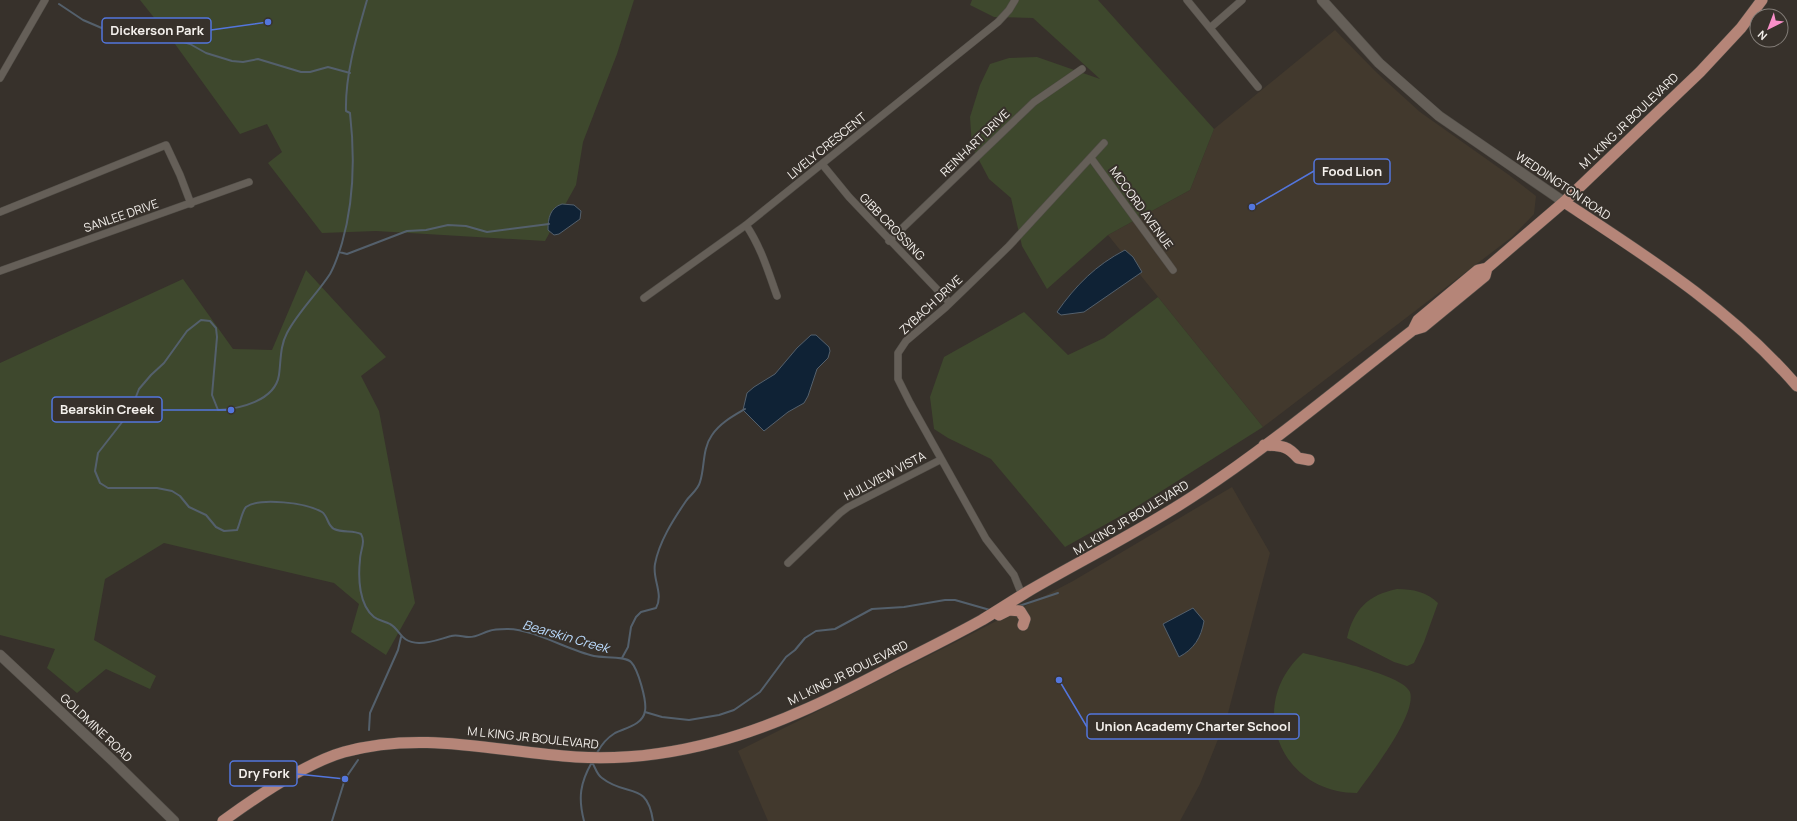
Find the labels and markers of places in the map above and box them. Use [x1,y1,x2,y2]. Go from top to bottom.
callout: Dickerson Park [102,18,211,43]
callout: Food Lion [1314,159,1390,184]
callout: Bearskin Creek [52,397,162,422]
callout: Union Academy Charter School [1087,714,1299,739]
callout: Dry Fork [230,761,297,786]

